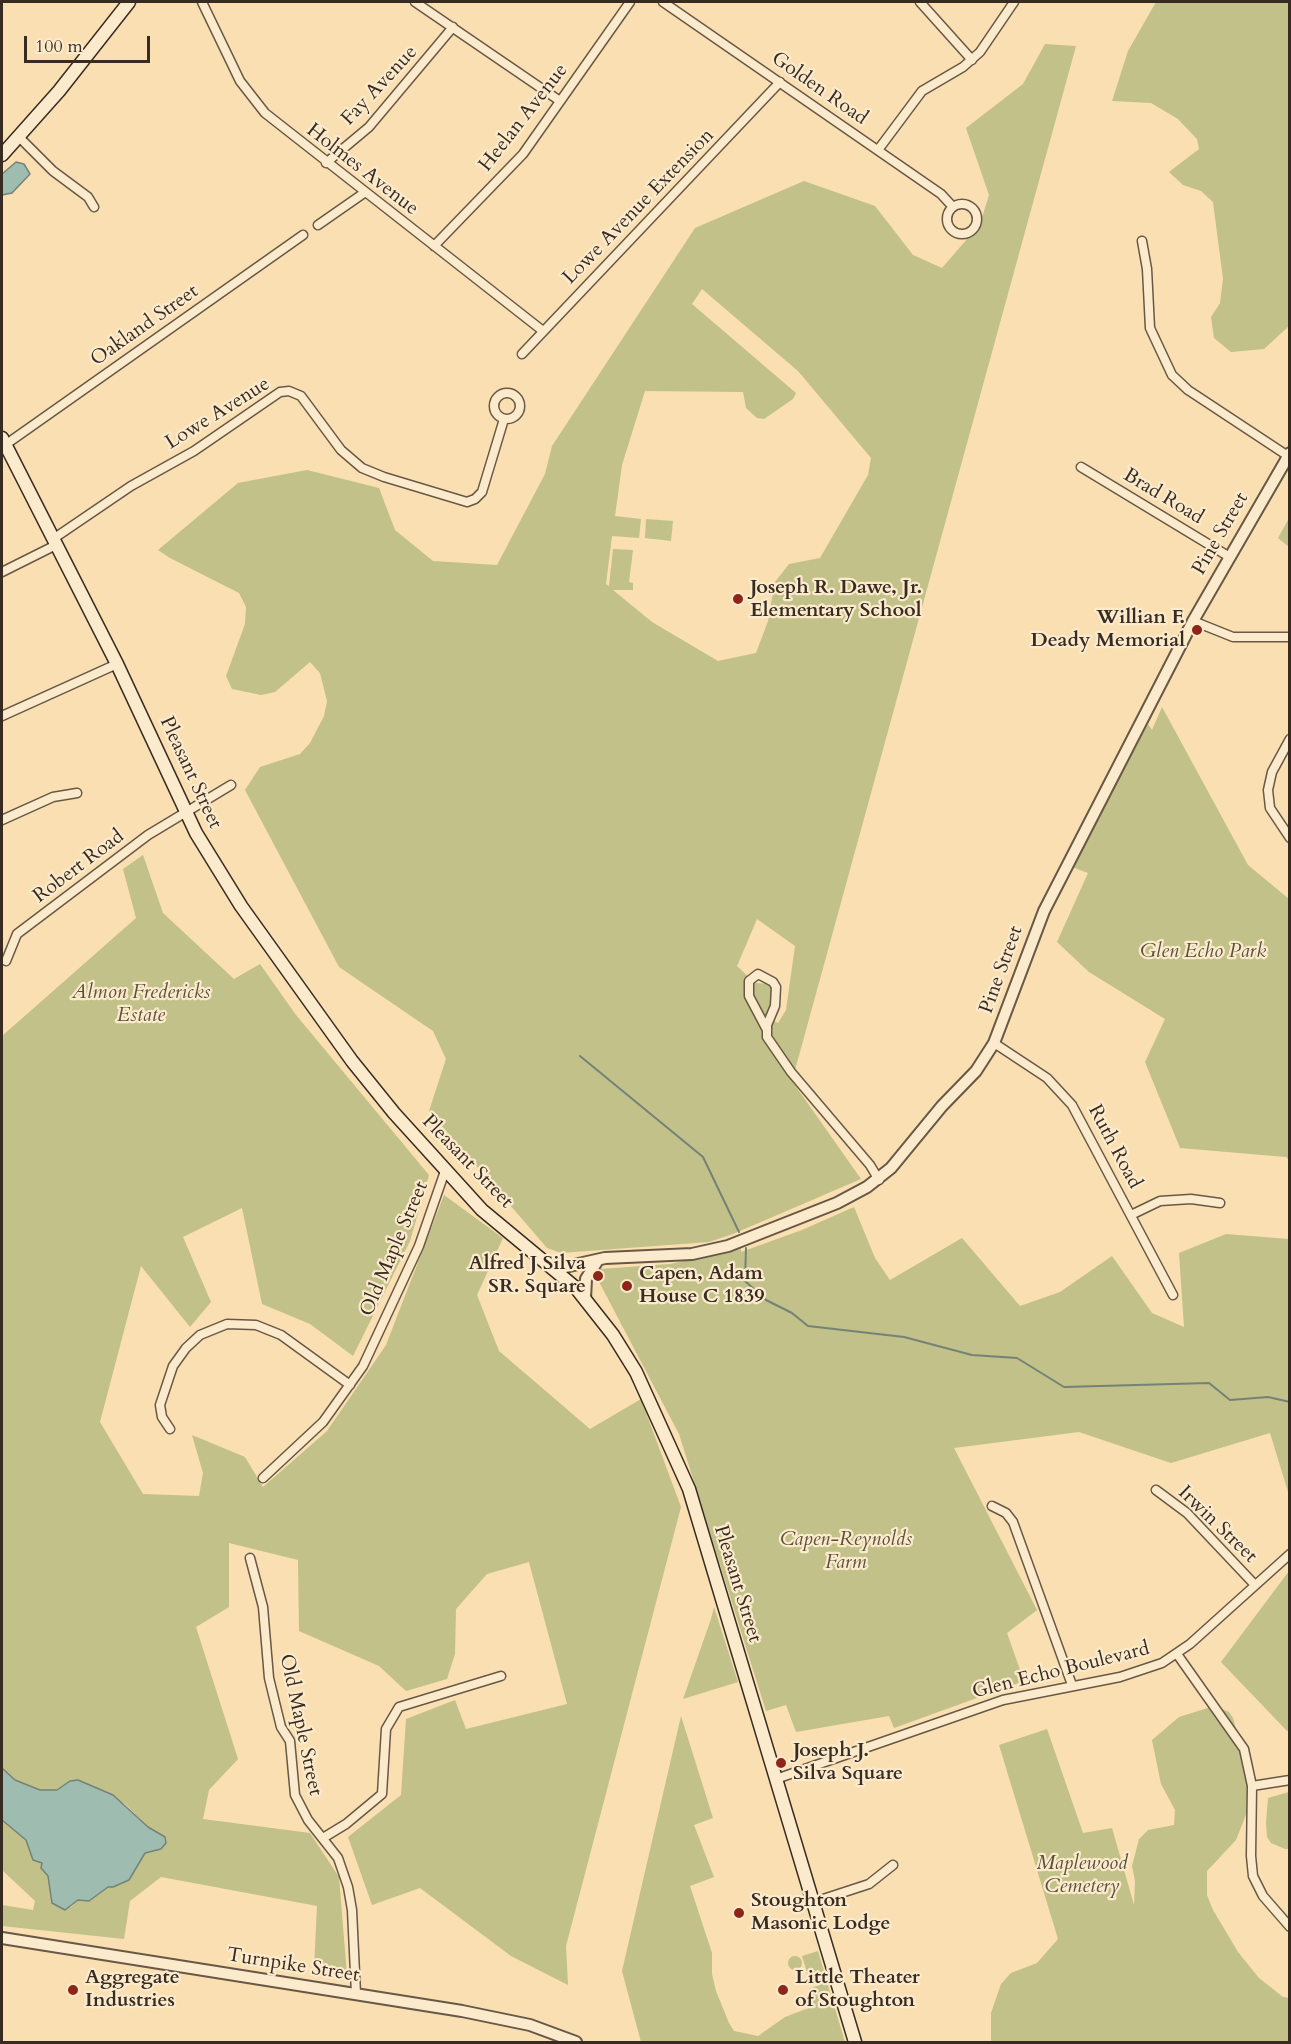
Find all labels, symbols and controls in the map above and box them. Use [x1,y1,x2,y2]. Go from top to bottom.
scale bar [27,24,153,62]
text: 100 m [35,34,83,59]
street label: Fay Avenue [337,41,423,131]
street label: Golden Road [766,47,872,131]
street label: Heelan Avenue [474,59,574,177]
street label: Holmes Avenue [301,119,423,221]
street label: Lowe Avenue Extension [558,124,720,290]
street label: Oakland Street [87,280,203,372]
street label: Lowe Avenue [161,372,275,456]
street label: Brad Road [1118,464,1208,530]
street label: Pine Street [1188,488,1254,580]
place label: Joseph R. Dawe, Jr. Elementary School [750,576,922,623]
marker: Joseph R. Dawe, Jr. Elementary School [731,592,745,606]
place label: Willian F. Deady Memorial [1031,606,1185,653]
marker: Willian F. Deady Memorial [1190,623,1204,637]
street label: Pleasant Street [154,713,226,833]
street label: Robert Road [29,825,129,909]
street label: Pine Street [975,923,1029,1017]
park label: Glen Echo Park [1140,940,1266,964]
park label: Almon Fredericks Estate [72,981,210,1028]
street label: Ruth Road [1082,1101,1146,1193]
street label: Pleasant Street [416,1110,518,1214]
street label: Old Maple Street [356,1178,434,1320]
place label: Alfred J Silva SR. Square [469,1252,586,1299]
place label: Capen, Adam House C 1839 [639,1262,765,1309]
marker: Alfred J Silva SR. Square [591,1269,605,1283]
marker: Capen, Adam House C 1839 [620,1279,634,1293]
street label: Irwin Street [1172,1481,1262,1569]
street label: Pleasant Street [708,1523,766,1645]
park label: Capen-Reynolds Farm [780,1528,912,1575]
street label: Glen Echo Boulevard [970,1637,1152,1705]
street label: Old Maple Street [273,1652,327,1798]
place label: Joseph J. Silva Square [793,1739,903,1786]
marker: Joseph J. Silva Square [774,1756,788,1770]
park label: Maplewood Cemetery [1036,1852,1128,1899]
place label: Stoughton Masonic Lodge [751,1889,890,1936]
marker: Stoughton Masonic Lodge [732,1906,746,1920]
street label: Turnpike Street [225,1944,361,1988]
place label: Aggregate Industries [85,1966,180,2013]
place label: Little Theater of Stoughton [795,1966,920,2013]
marker: Aggregate Industries [66,1983,80,1997]
marker: Little Theater of Stoughton [776,1983,790,1997]

